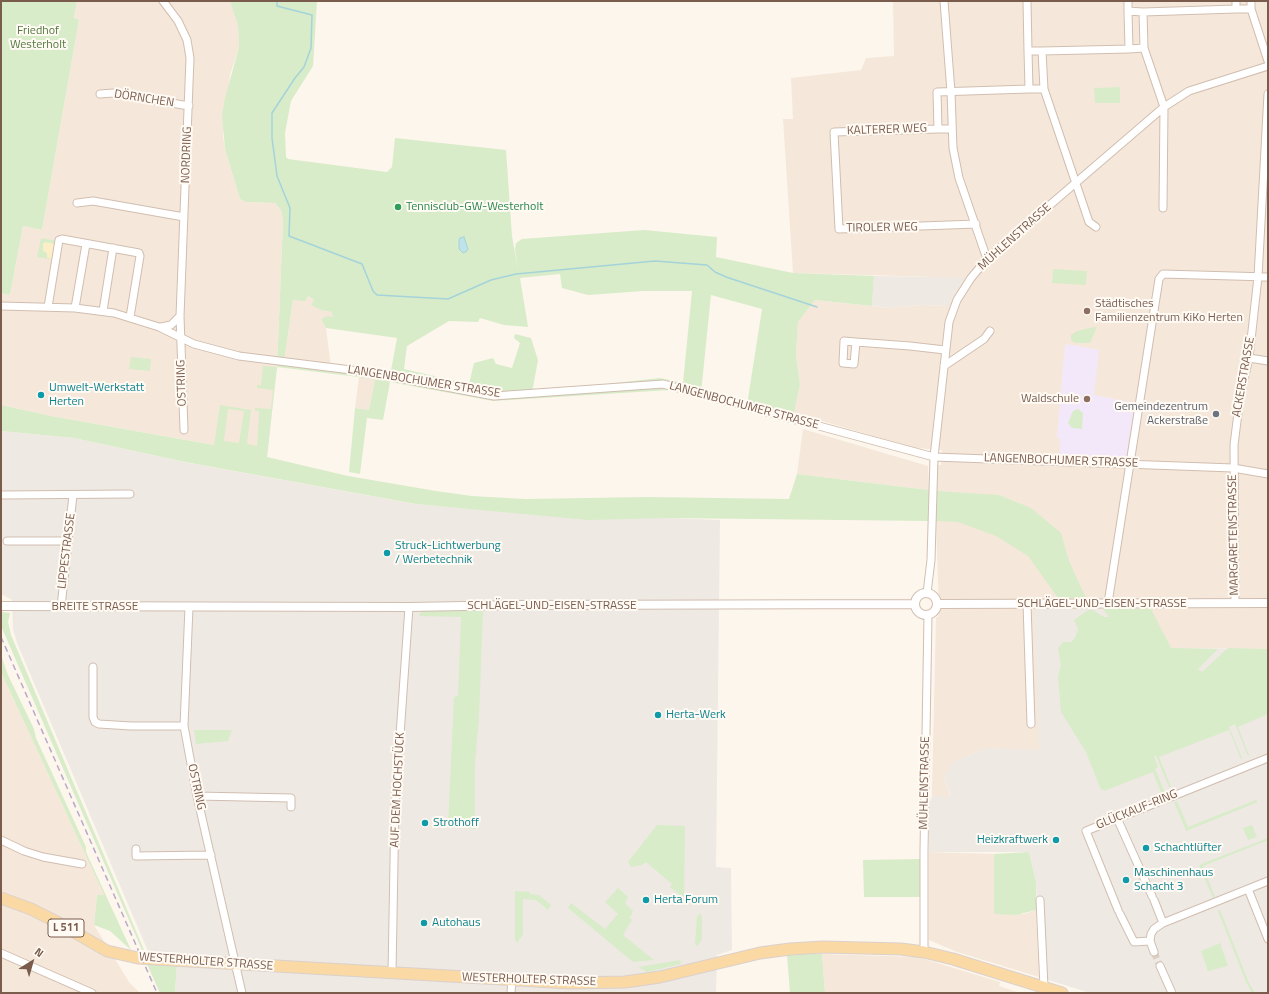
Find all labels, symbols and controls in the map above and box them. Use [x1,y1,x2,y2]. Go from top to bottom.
park label: Friedhof Westerholt [10,24,66,52]
street label: DÖRNCHEN [113,87,175,111]
street label: KALTERER WEG [847,121,927,139]
street label: NORDRING [179,126,195,184]
place label: Tennisclub-GW-Westerholt [406,200,543,214]
street label: MÜHLENSTRASSE [976,200,1054,274]
marker: Tennisclub-GW-Westerholt [393,202,403,212]
street label: TIROLER WEG [846,220,918,236]
place label: Städtisches Familienzentrum KiKo Herten [1095,297,1243,325]
marker: Städtisches Familienzentrum KiKo Herten [1082,306,1092,316]
street label: ACKERSTRASSE [1230,336,1258,418]
street label: OSTRING [174,359,190,407]
street label: LANGENBOCHUMER STRASSE [347,363,501,401]
street label: LANGENBOCHUMER STRASSE [668,379,820,433]
place label: Umwelt-Werkstatt Herten [49,381,144,409]
marker: Umwelt-Werkstatt Herten [36,390,46,400]
place label: Waldschule [1021,392,1079,406]
marker: Waldschule [1082,394,1092,404]
place label: Gemeindezentrum Ackerstraße [1114,400,1208,428]
marker: Gemeindezentrum Ackerstraße [1211,409,1221,419]
street label: LANGENBOCHUMER STRASSE [984,451,1138,471]
street label: MARGARETENSTRASSE [1226,474,1242,596]
street label: LIPPESTRASSE [55,512,79,590]
place label: Struck-Lichtwerbung / Werbetechnik [395,539,501,567]
marker: Struck-Lichtwerbung / Werbetechnik [382,548,392,558]
street label: SCHLÄGEL-UND-EISEN-STRASSE [1017,597,1187,611]
street label: SCHLÄGEL-UND-EISEN-STRASSE [467,599,637,613]
street label: BREITE STRASSE [52,600,138,614]
place label: Herta-Werk [666,708,726,722]
marker: Herta-Werk [653,710,663,720]
street label: AUF DEM HOCHSTÜCK [388,732,408,848]
street label: MÜHLENSTRASSE [917,736,933,830]
street label: OSTRING [184,763,208,811]
street label: GLÜCKAUF-RING [1094,787,1180,833]
place label: Strothoff [433,816,479,830]
marker: Strothoff [420,818,430,828]
place label: Heizkraftwerk [977,833,1048,847]
marker: Heizkraftwerk [1051,835,1061,845]
place label: Schachtlüfter [1154,841,1222,855]
marker: Schachtlüfter [1141,843,1151,853]
place label: Maschinenhaus Schacht 3 [1134,866,1213,894]
marker: Maschinenhaus Schacht 3 [1121,875,1131,885]
place label: Herta Forum [654,893,718,907]
marker: Herta Forum [641,895,651,905]
place label: Autohaus [432,916,480,930]
marker: Autohaus [419,918,429,928]
road number: L 511 [48,919,84,937]
north arrow [12,942,52,982]
text: N [31,944,47,961]
street label: WESTERHOLTER STRASSE [138,950,274,974]
street label: WESTERHOLTER STRASSE [462,970,596,990]

